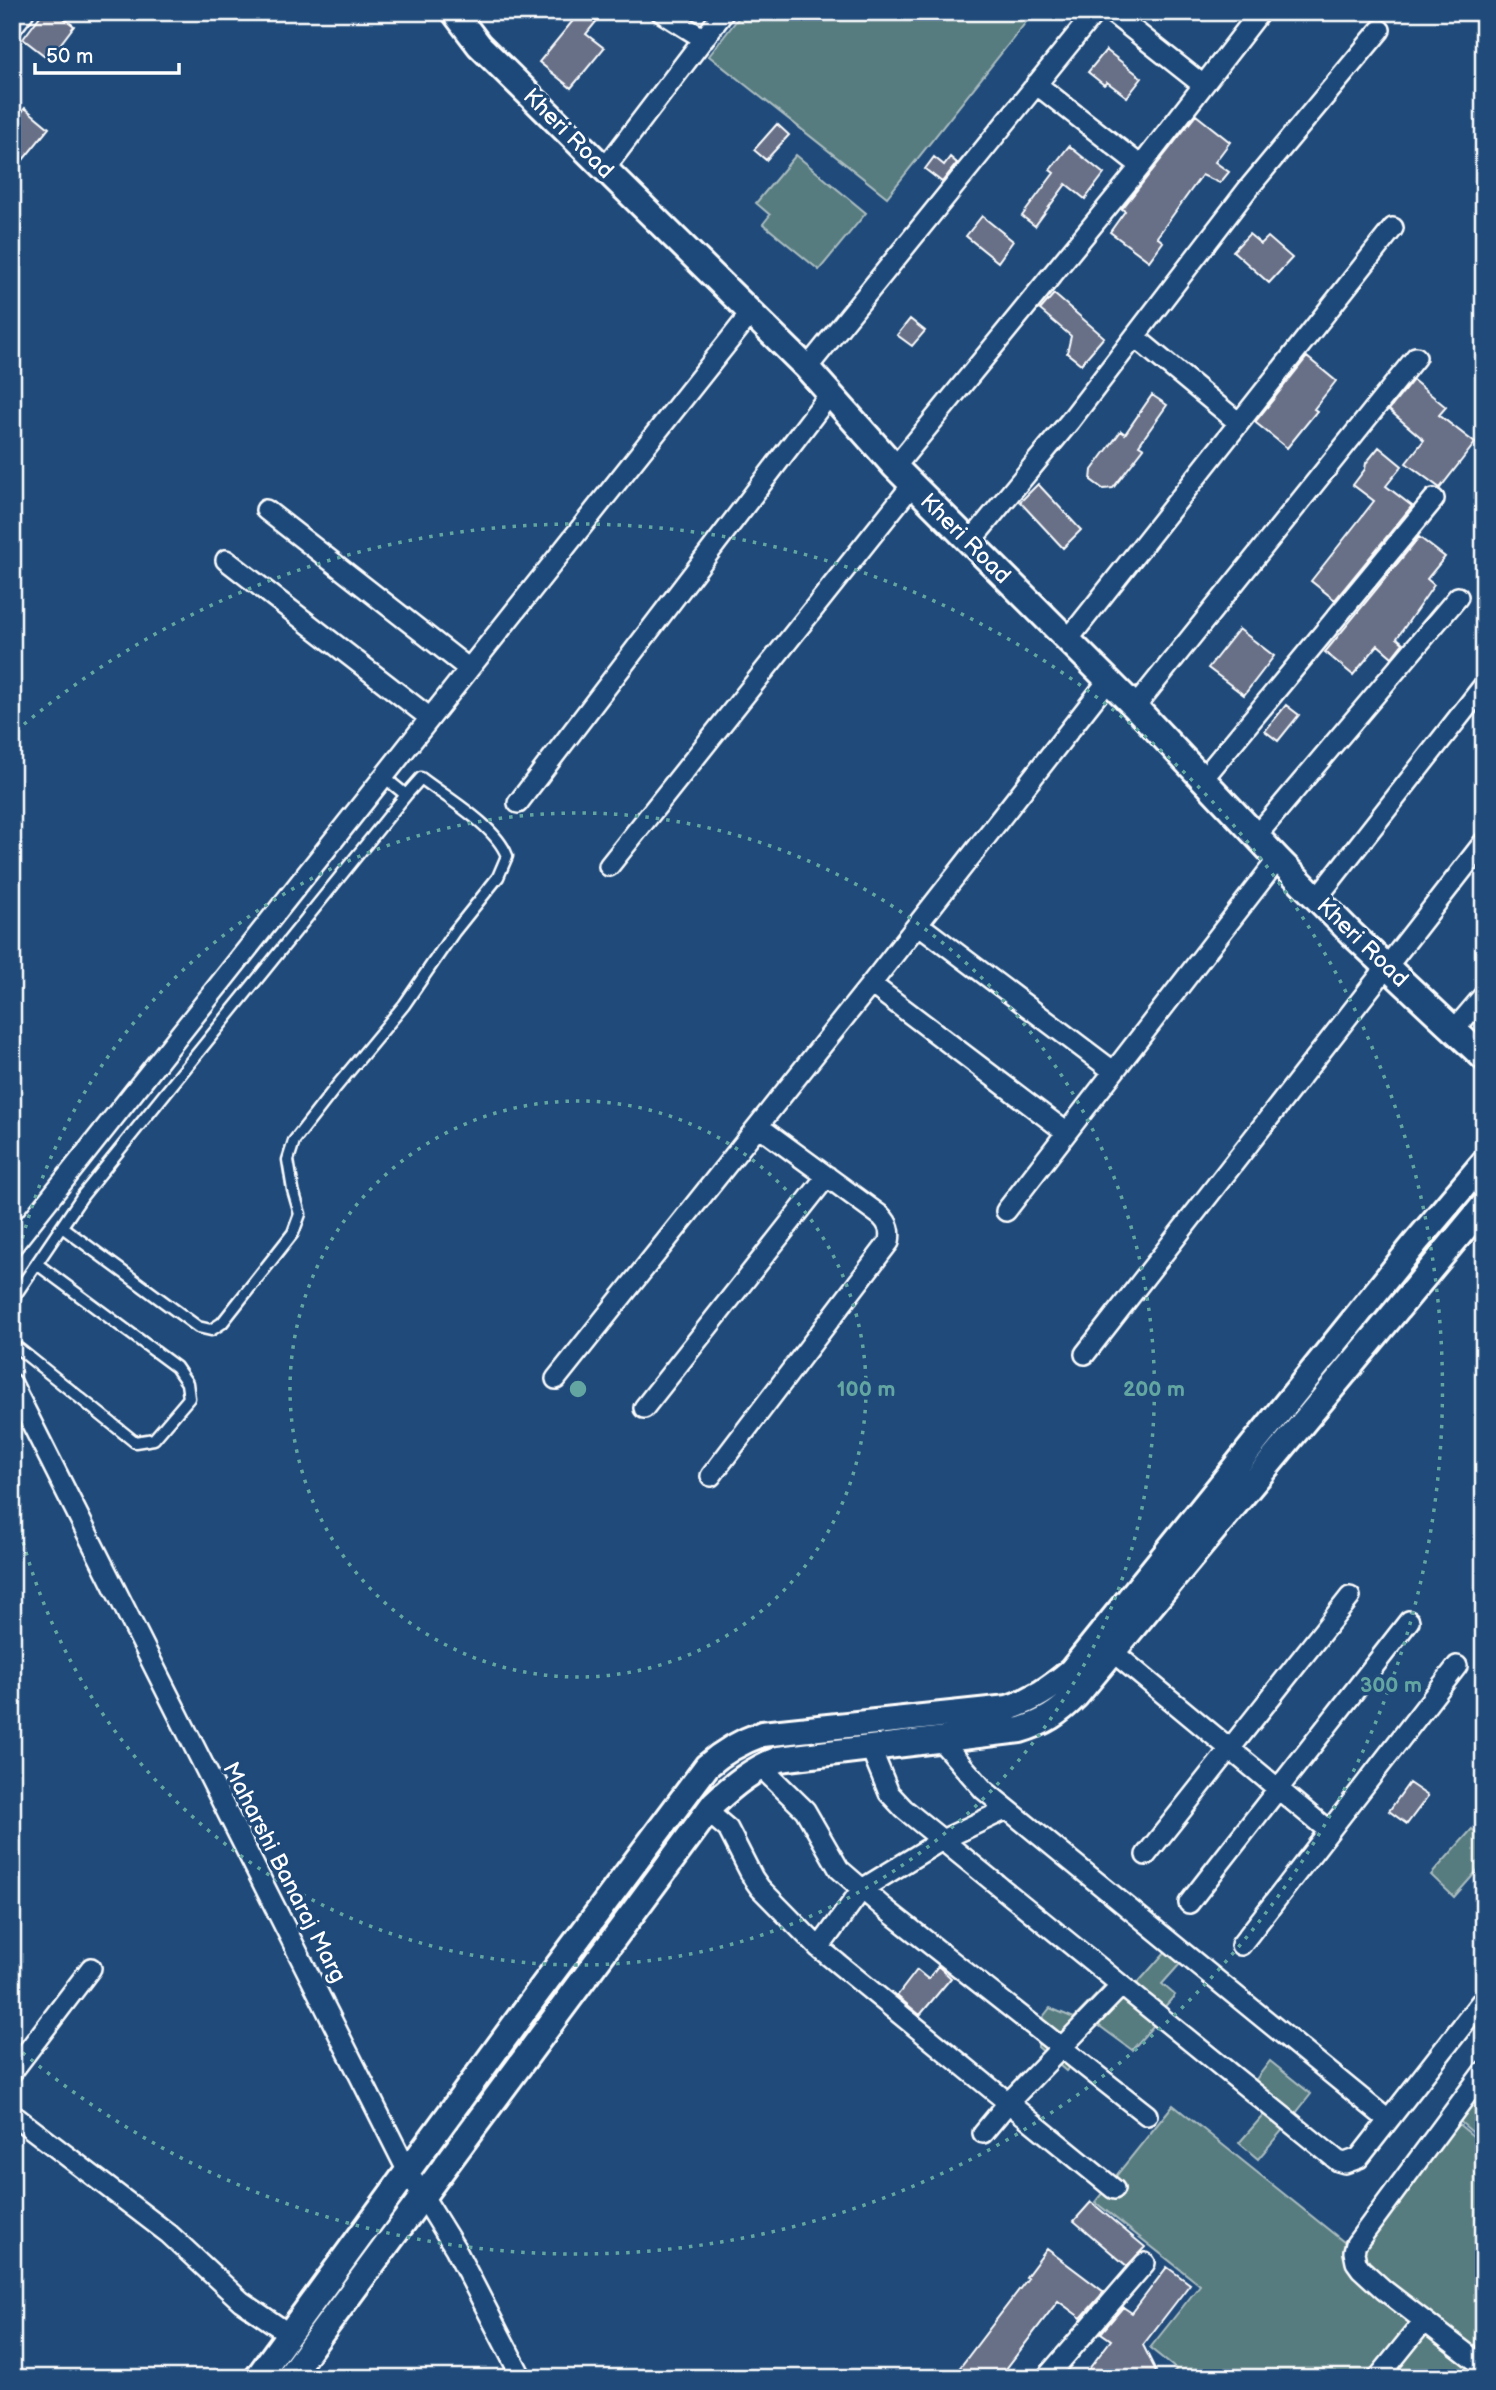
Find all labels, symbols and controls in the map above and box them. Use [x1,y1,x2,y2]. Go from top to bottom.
scale bar [35,32,178,76]
text: 50 m [46,44,93,69]
street label: Kheri Road [517,83,619,185]
street label: Kheri Road [914,488,1016,590]
street label: Kheri Road [1311,892,1414,993]
centre of rings [566,1377,590,1401]
text: 100 m [837,1377,895,1402]
text: 200 m [1123,1377,1185,1402]
text: 300 m [1360,1673,1422,1698]
street label: Maharshi Banaraj Marg [216,1757,352,1987]

